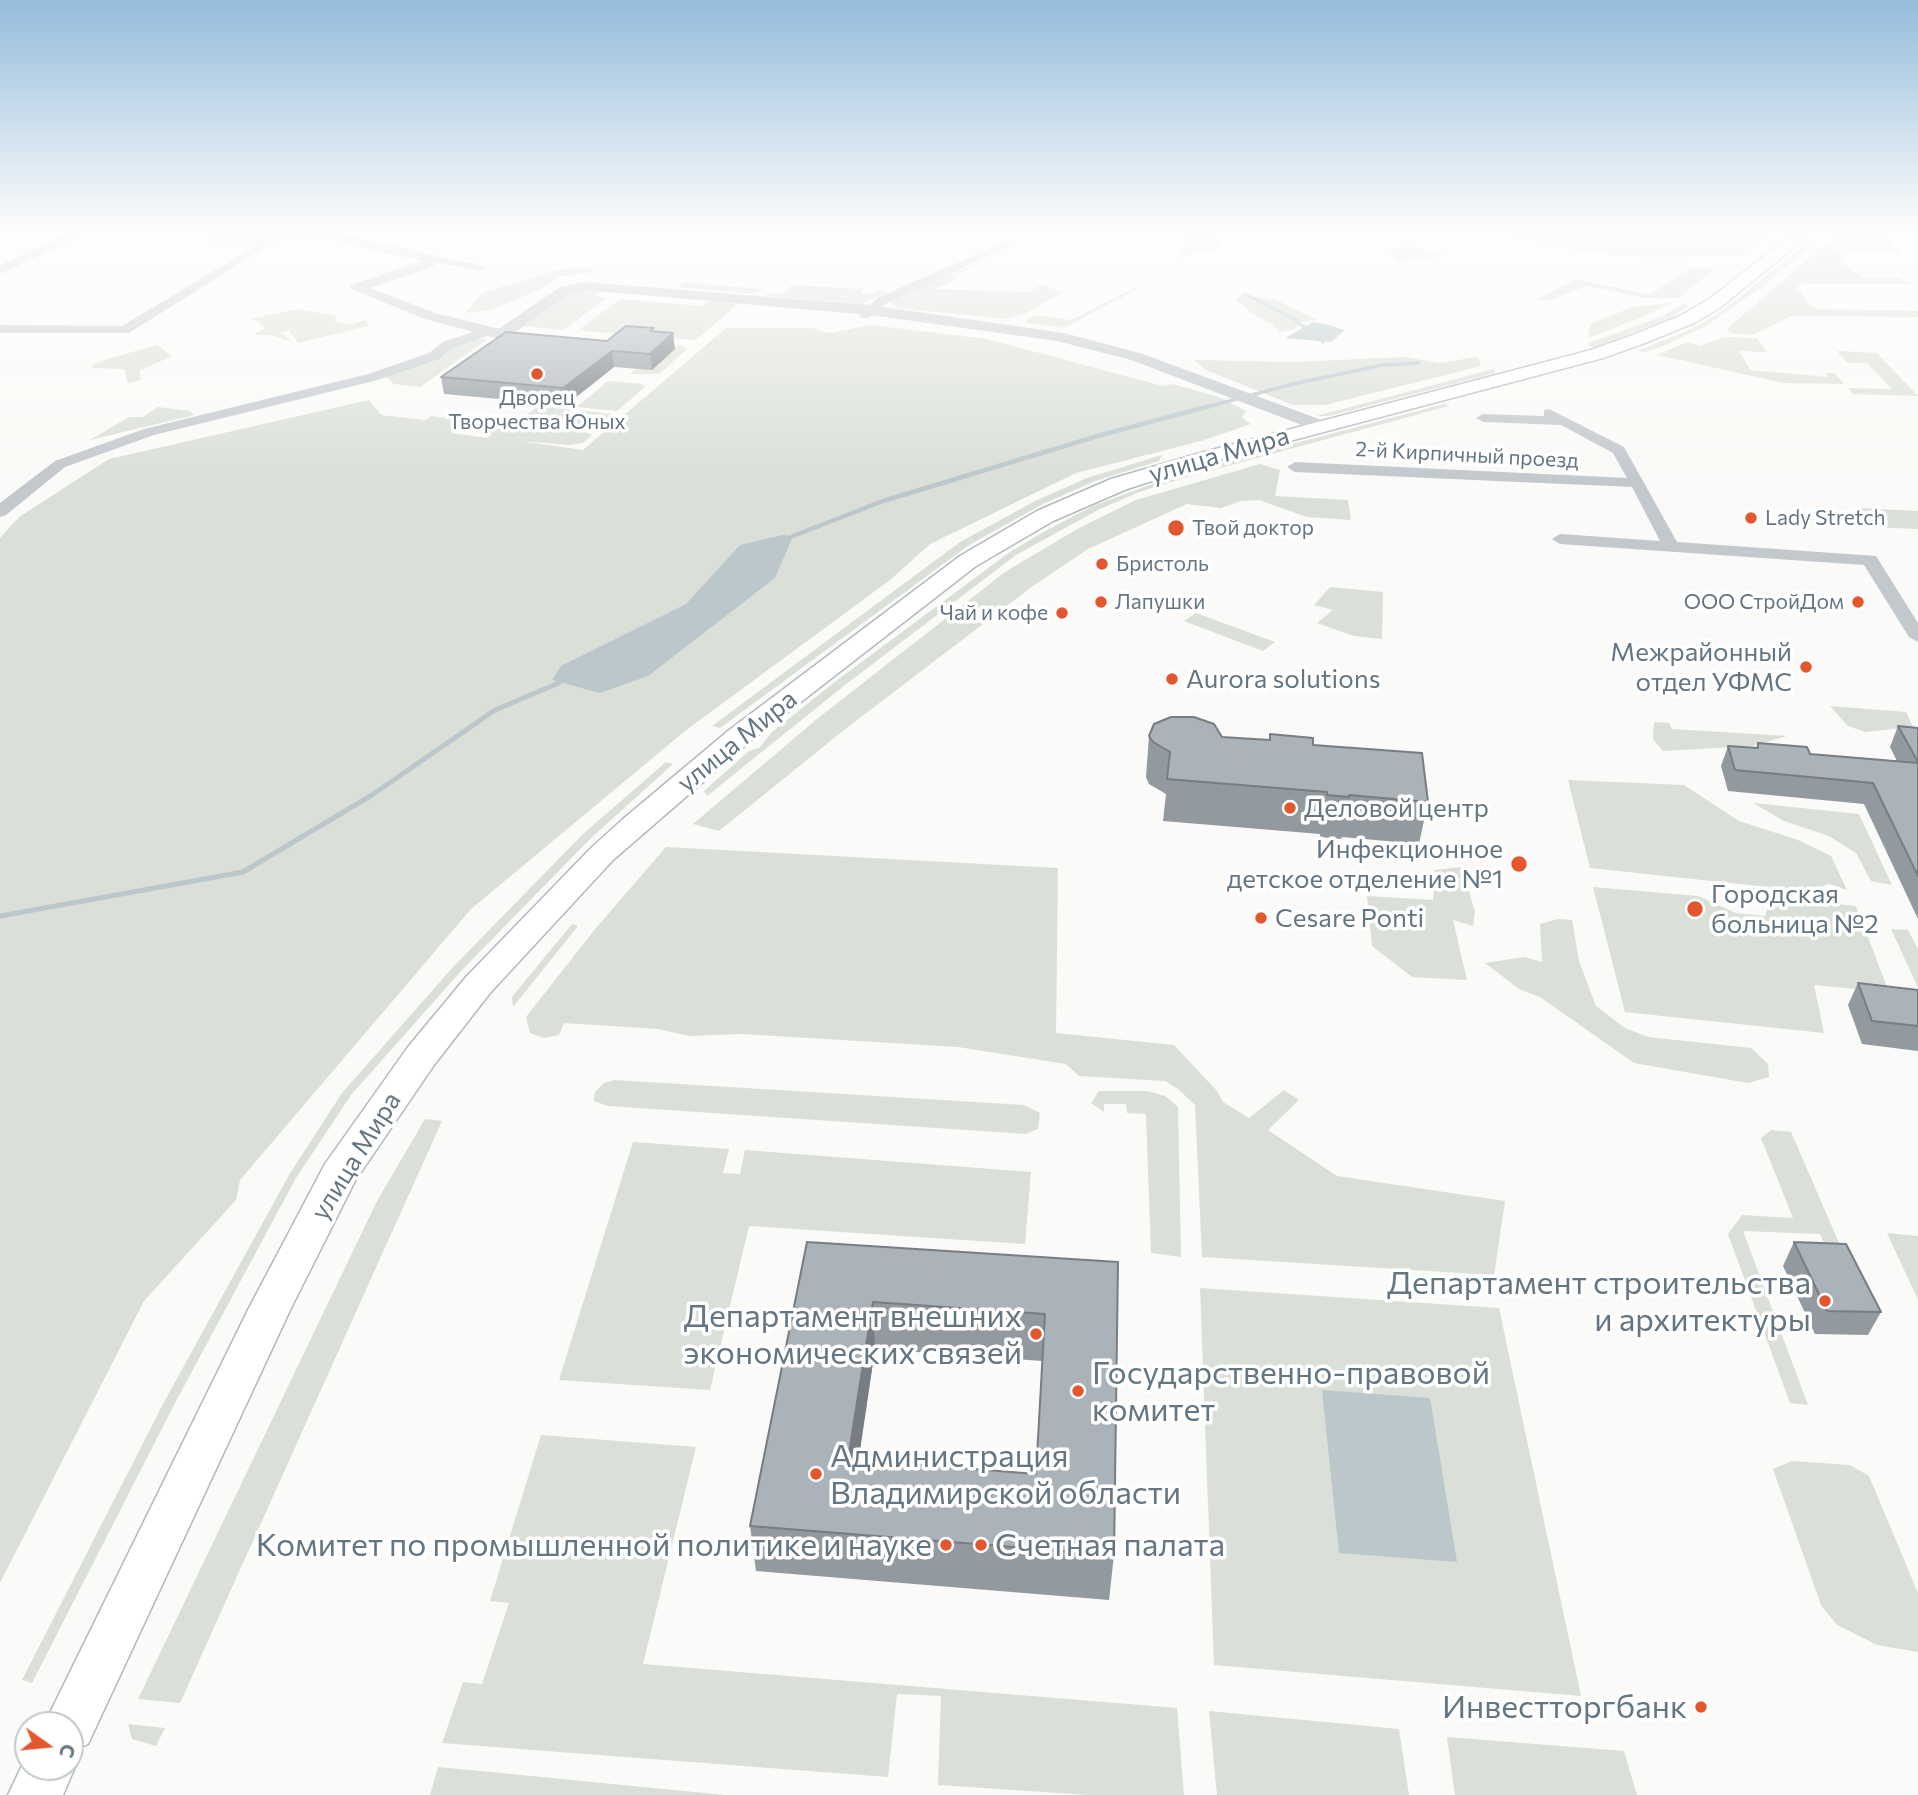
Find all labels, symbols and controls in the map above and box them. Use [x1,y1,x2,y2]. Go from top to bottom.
marker: Дворец Творчества Юных [529,366,545,382]
place label: Дворец Творчества Юных [448,385,626,435]
street label: улица Мира [1145,420,1293,490]
street label: 2-й Кирпичный проезд [1355,437,1579,473]
place label: Lady Stretch [1765,505,1886,531]
marker: Lady Stretch [1743,510,1759,526]
place label: Твой доктор [1192,515,1314,541]
marker: Твой доктор [1166,518,1186,538]
place label: Бристоль [1116,551,1209,577]
marker: Бристоль [1094,556,1110,572]
place label: Лапушки [1115,589,1205,615]
place label: ООО СтройДом [1684,589,1844,615]
marker: Лапушки [1093,594,1109,610]
marker: ООО СтройДом [1850,594,1866,610]
place label: Чай и кофе [940,600,1048,626]
marker: Чай и кофе [1054,605,1070,621]
place label: Межрайонный отдел УФМС [1610,636,1792,698]
marker: Межрайонный отдел УФМС [1798,659,1814,675]
place label: Aurora solutions [1186,663,1380,695]
marker: Aurora solutions [1164,671,1180,687]
street label: улица Мира [671,683,803,799]
place label: Деловой центр [1304,792,1489,824]
marker: Деловой центр [1282,800,1298,816]
place label: Инфекционное детское отделение №1 [1227,833,1503,894]
marker: Инфекционное детское отделение №1 [1509,854,1529,874]
place label: Городская больница №2 [1711,878,1879,940]
marker: Городская больница №2 [1685,899,1705,919]
place label: Cesare Ponti [1275,902,1424,934]
marker: Cesare Ponti [1253,910,1269,926]
street label: улица Мира [304,1086,408,1226]
place label: Департамент строительства и архитектуры [1387,1264,1811,1339]
marker: Департамент строительства и архитектуры [1817,1293,1833,1309]
place label: Департамент внешних экономических связей [683,1297,1022,1372]
marker: Департамент внешних экономических связей [1028,1326,1044,1342]
place label: Государственно-правовой комитет [1092,1354,1490,1429]
marker: Государственно-правовой комитет [1070,1383,1086,1399]
place label: Администрация Владимирской области [830,1437,1181,1512]
marker: Администрация Владимирской области [808,1466,824,1482]
place label: Комитет по промышленной политике и науке [256,1526,932,1564]
place label: Счетная палата [995,1526,1225,1564]
marker: Комитет по промышленной политике и науке [938,1537,954,1553]
marker: Счетная палата [973,1537,989,1553]
place label: Инвестторгбанк [1442,1688,1687,1726]
marker: Инвестторгбанк [1693,1699,1709,1715]
north arrow [14,1711,84,1781]
text: С [55,1742,81,1760]

